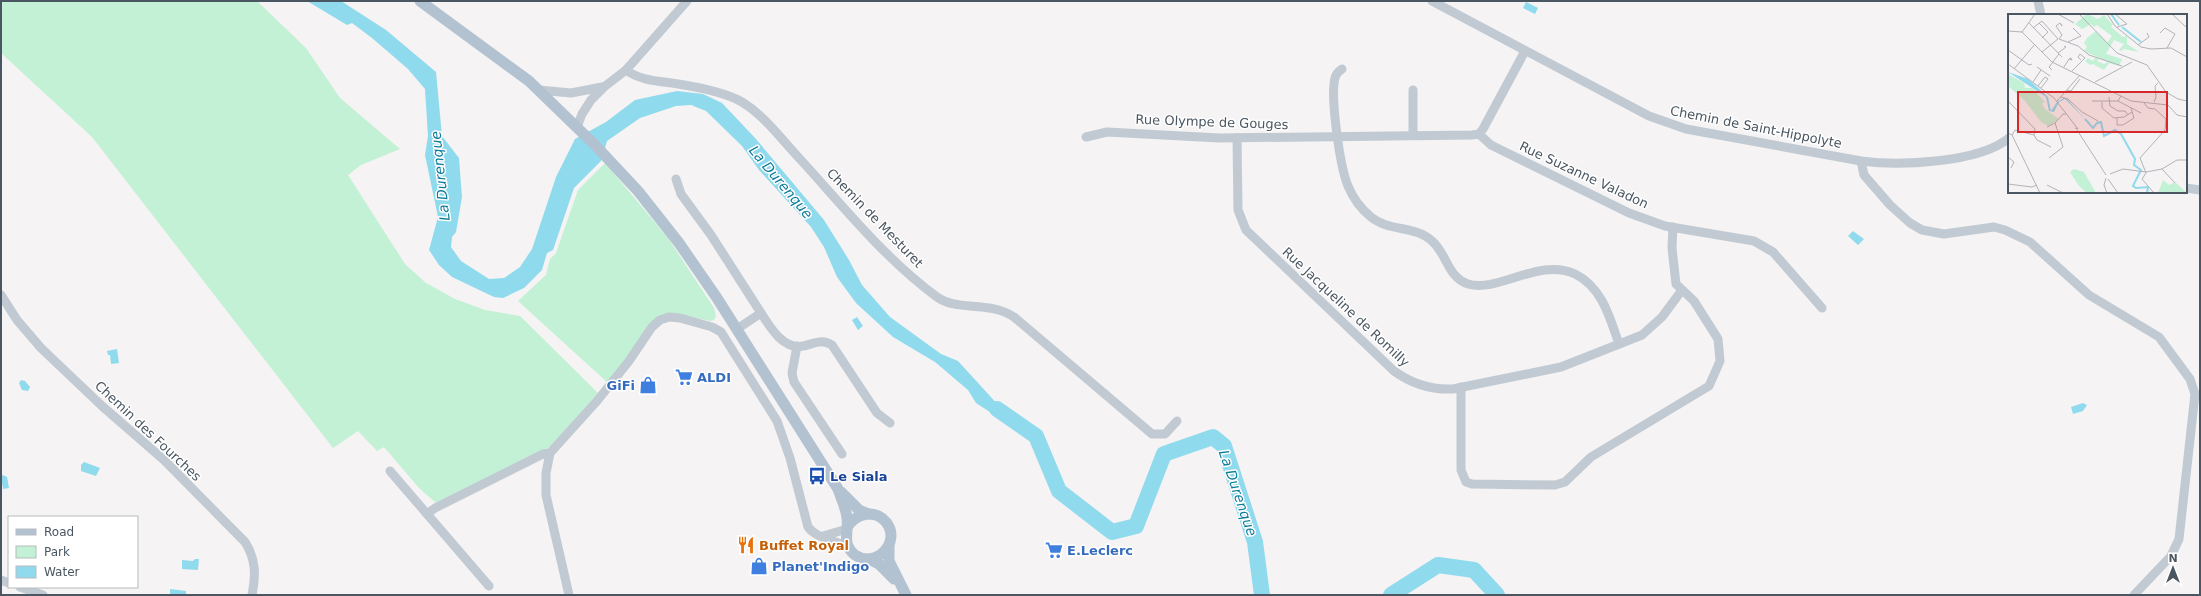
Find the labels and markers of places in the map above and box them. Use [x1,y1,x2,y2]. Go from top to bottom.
supermarket icon: ALDI [674,367,694,387]
place label: ALDI [697,370,731,385]
shop icon: GiFi [638,375,658,395]
place label: GiFi [607,378,635,393]
bus stop icon: Le Siala [807,466,827,486]
place label: Le Siala [830,469,887,484]
restaurant icon: Buffet Royal [736,535,756,555]
place label: Buffet Royal [759,538,849,553]
supermarket icon: E.Leclerc [1044,540,1064,560]
place label: E.Leclerc [1067,543,1133,558]
shop icon: Planet'Indigo [749,556,769,576]
place label: Planet'Indigo [772,559,869,574]

